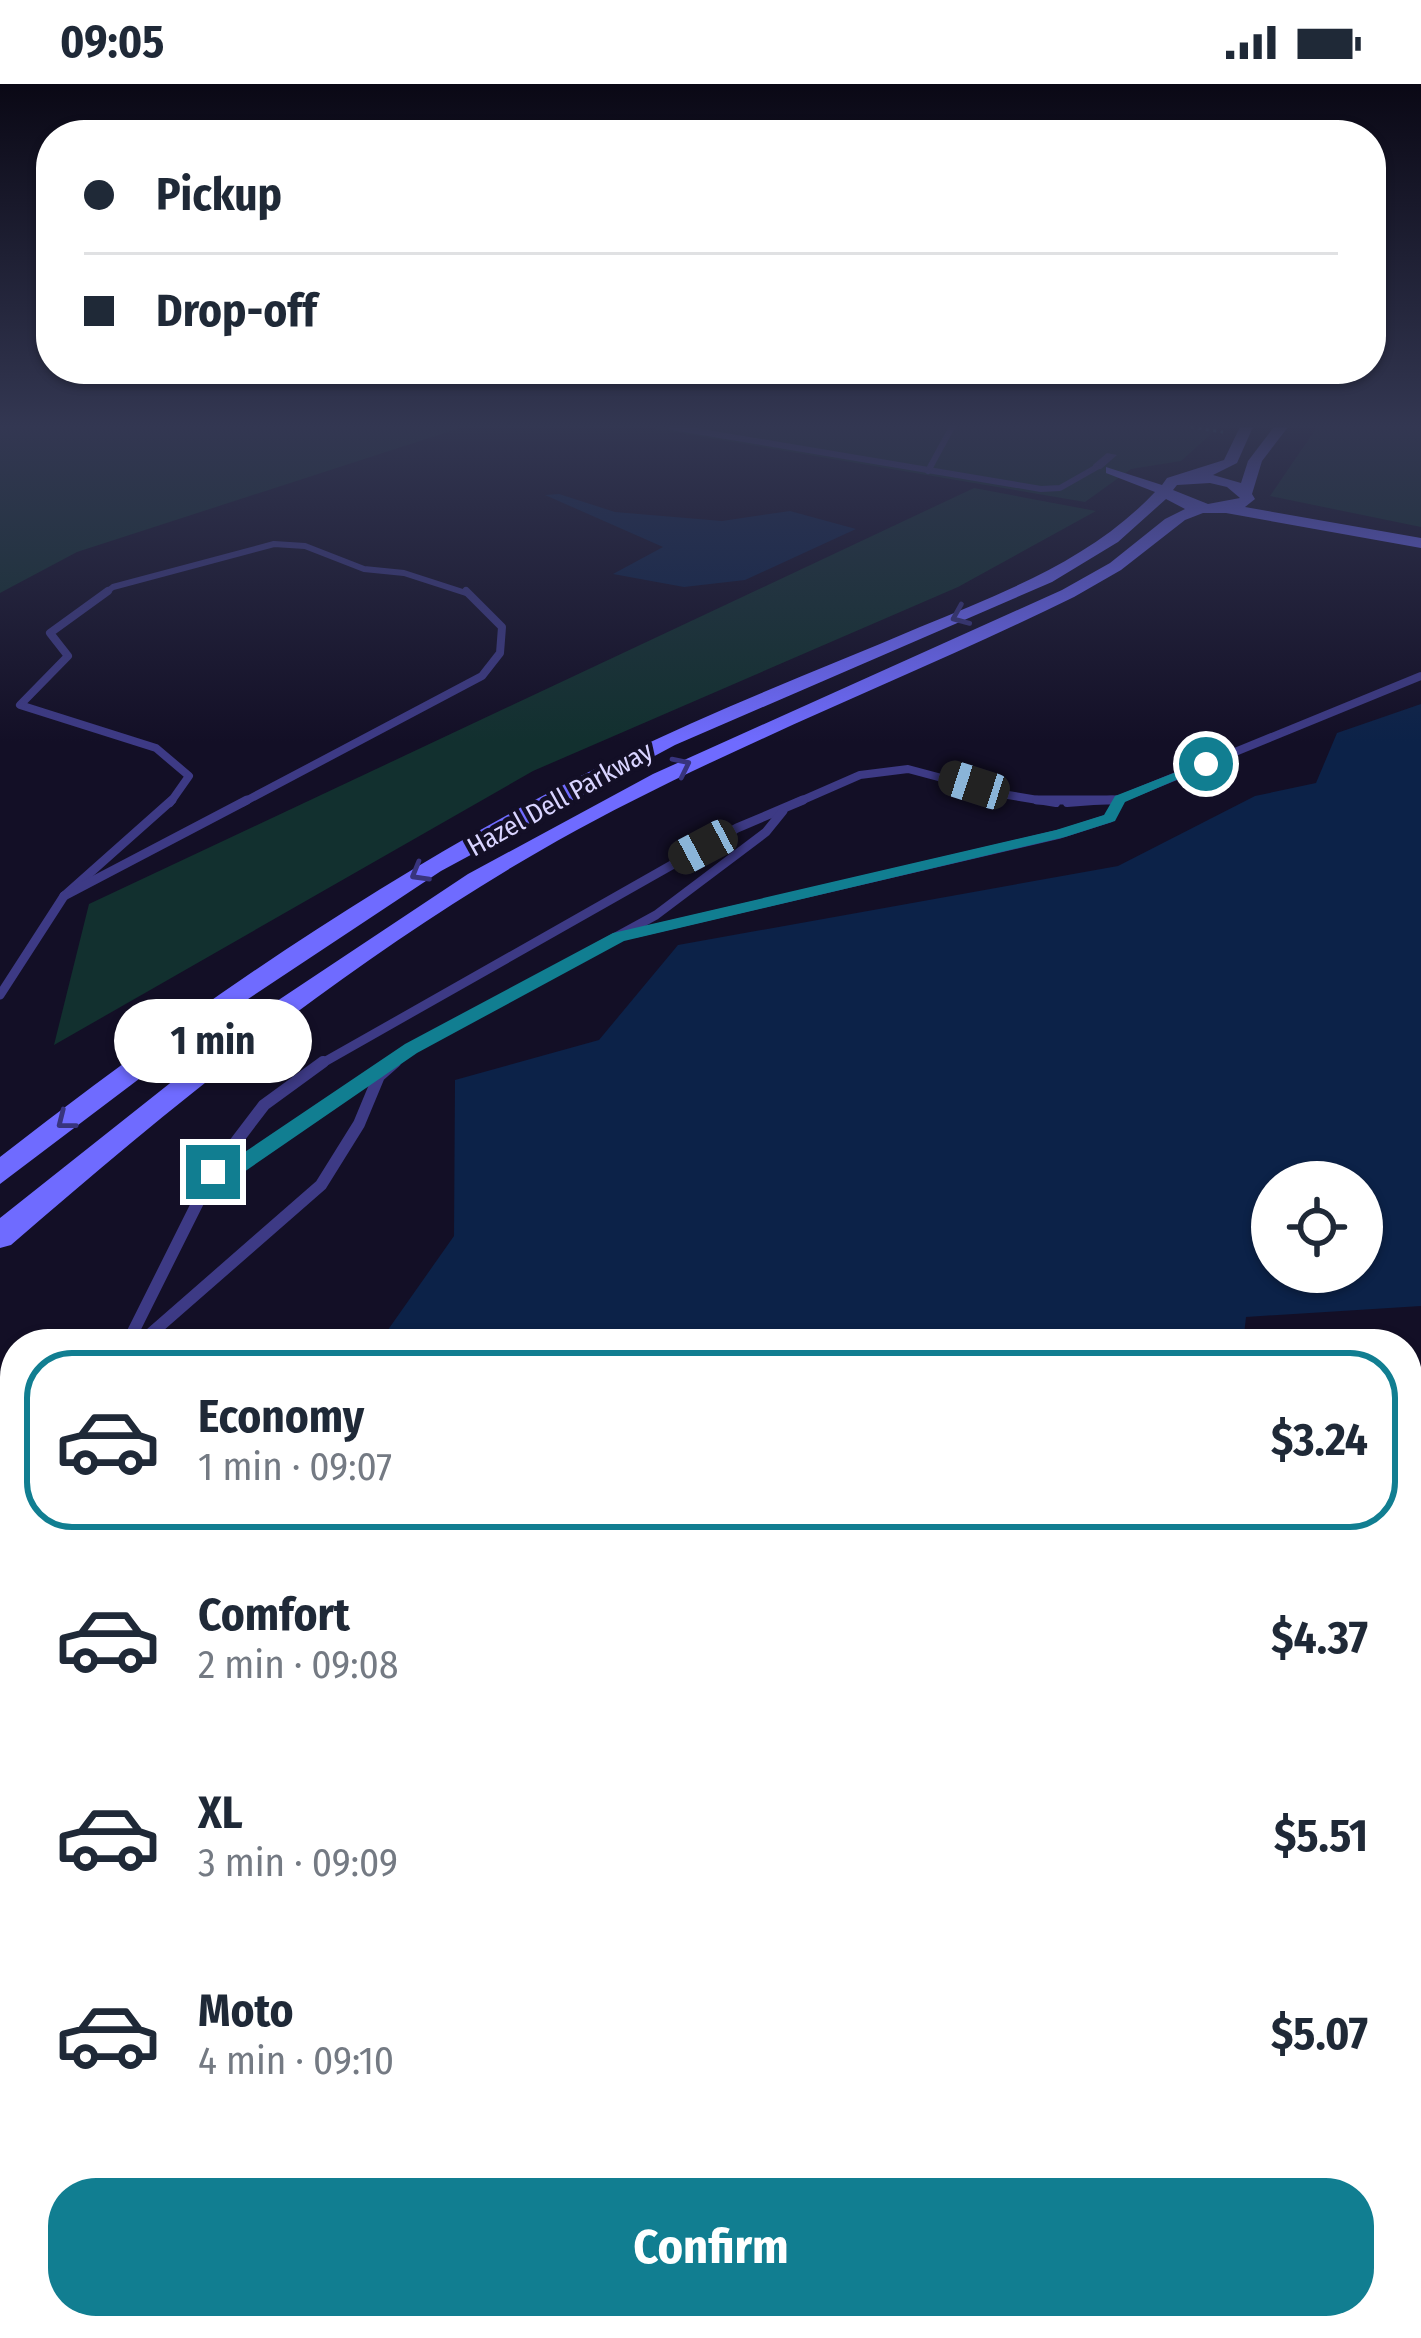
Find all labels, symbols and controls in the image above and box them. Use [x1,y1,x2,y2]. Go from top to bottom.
text: 09:05 [60,15,164,69]
text: Pickup [156,168,282,222]
text: Drop-off [156,284,317,338]
one-way arrow [951,601,972,625]
street label: Hazel Dell Parkway [462,735,658,863]
route start [1179,737,1233,791]
one-way arrow [670,757,691,780]
car [934,757,1014,813]
car [663,814,743,880]
one-way arrow [410,858,431,881]
callout: 1 min [114,998,312,1082]
text: 1 min [171,1018,255,1064]
one-way arrow [57,1107,79,1128]
route end [186,1145,240,1199]
map controls [1251,1161,1383,1293]
button: locate [1251,1161,1383,1293]
icon: car [54,1386,162,1494]
text: Economy [198,1390,364,1444]
text: $3.24 [1271,1413,1368,1467]
text: 1 min · 09:07 [198,1444,392,1490]
icon: car [54,1584,162,1692]
text: Comfort [198,1588,350,1642]
text: $4.37 [1271,1611,1368,1665]
text: 2 min · 09:08 [198,1642,398,1688]
icon: car [54,1782,162,1890]
text: XL [198,1786,243,1840]
text: $5.51 [1274,1809,1368,1863]
text: 3 min · 09:09 [198,1840,398,1886]
icon: car [54,1980,162,2088]
text: Moto [198,1984,294,2038]
text: $5.07 [1271,2007,1368,2061]
text: 4 min · 09:10 [198,2038,394,2084]
button: Confirm [48,2178,1374,2316]

